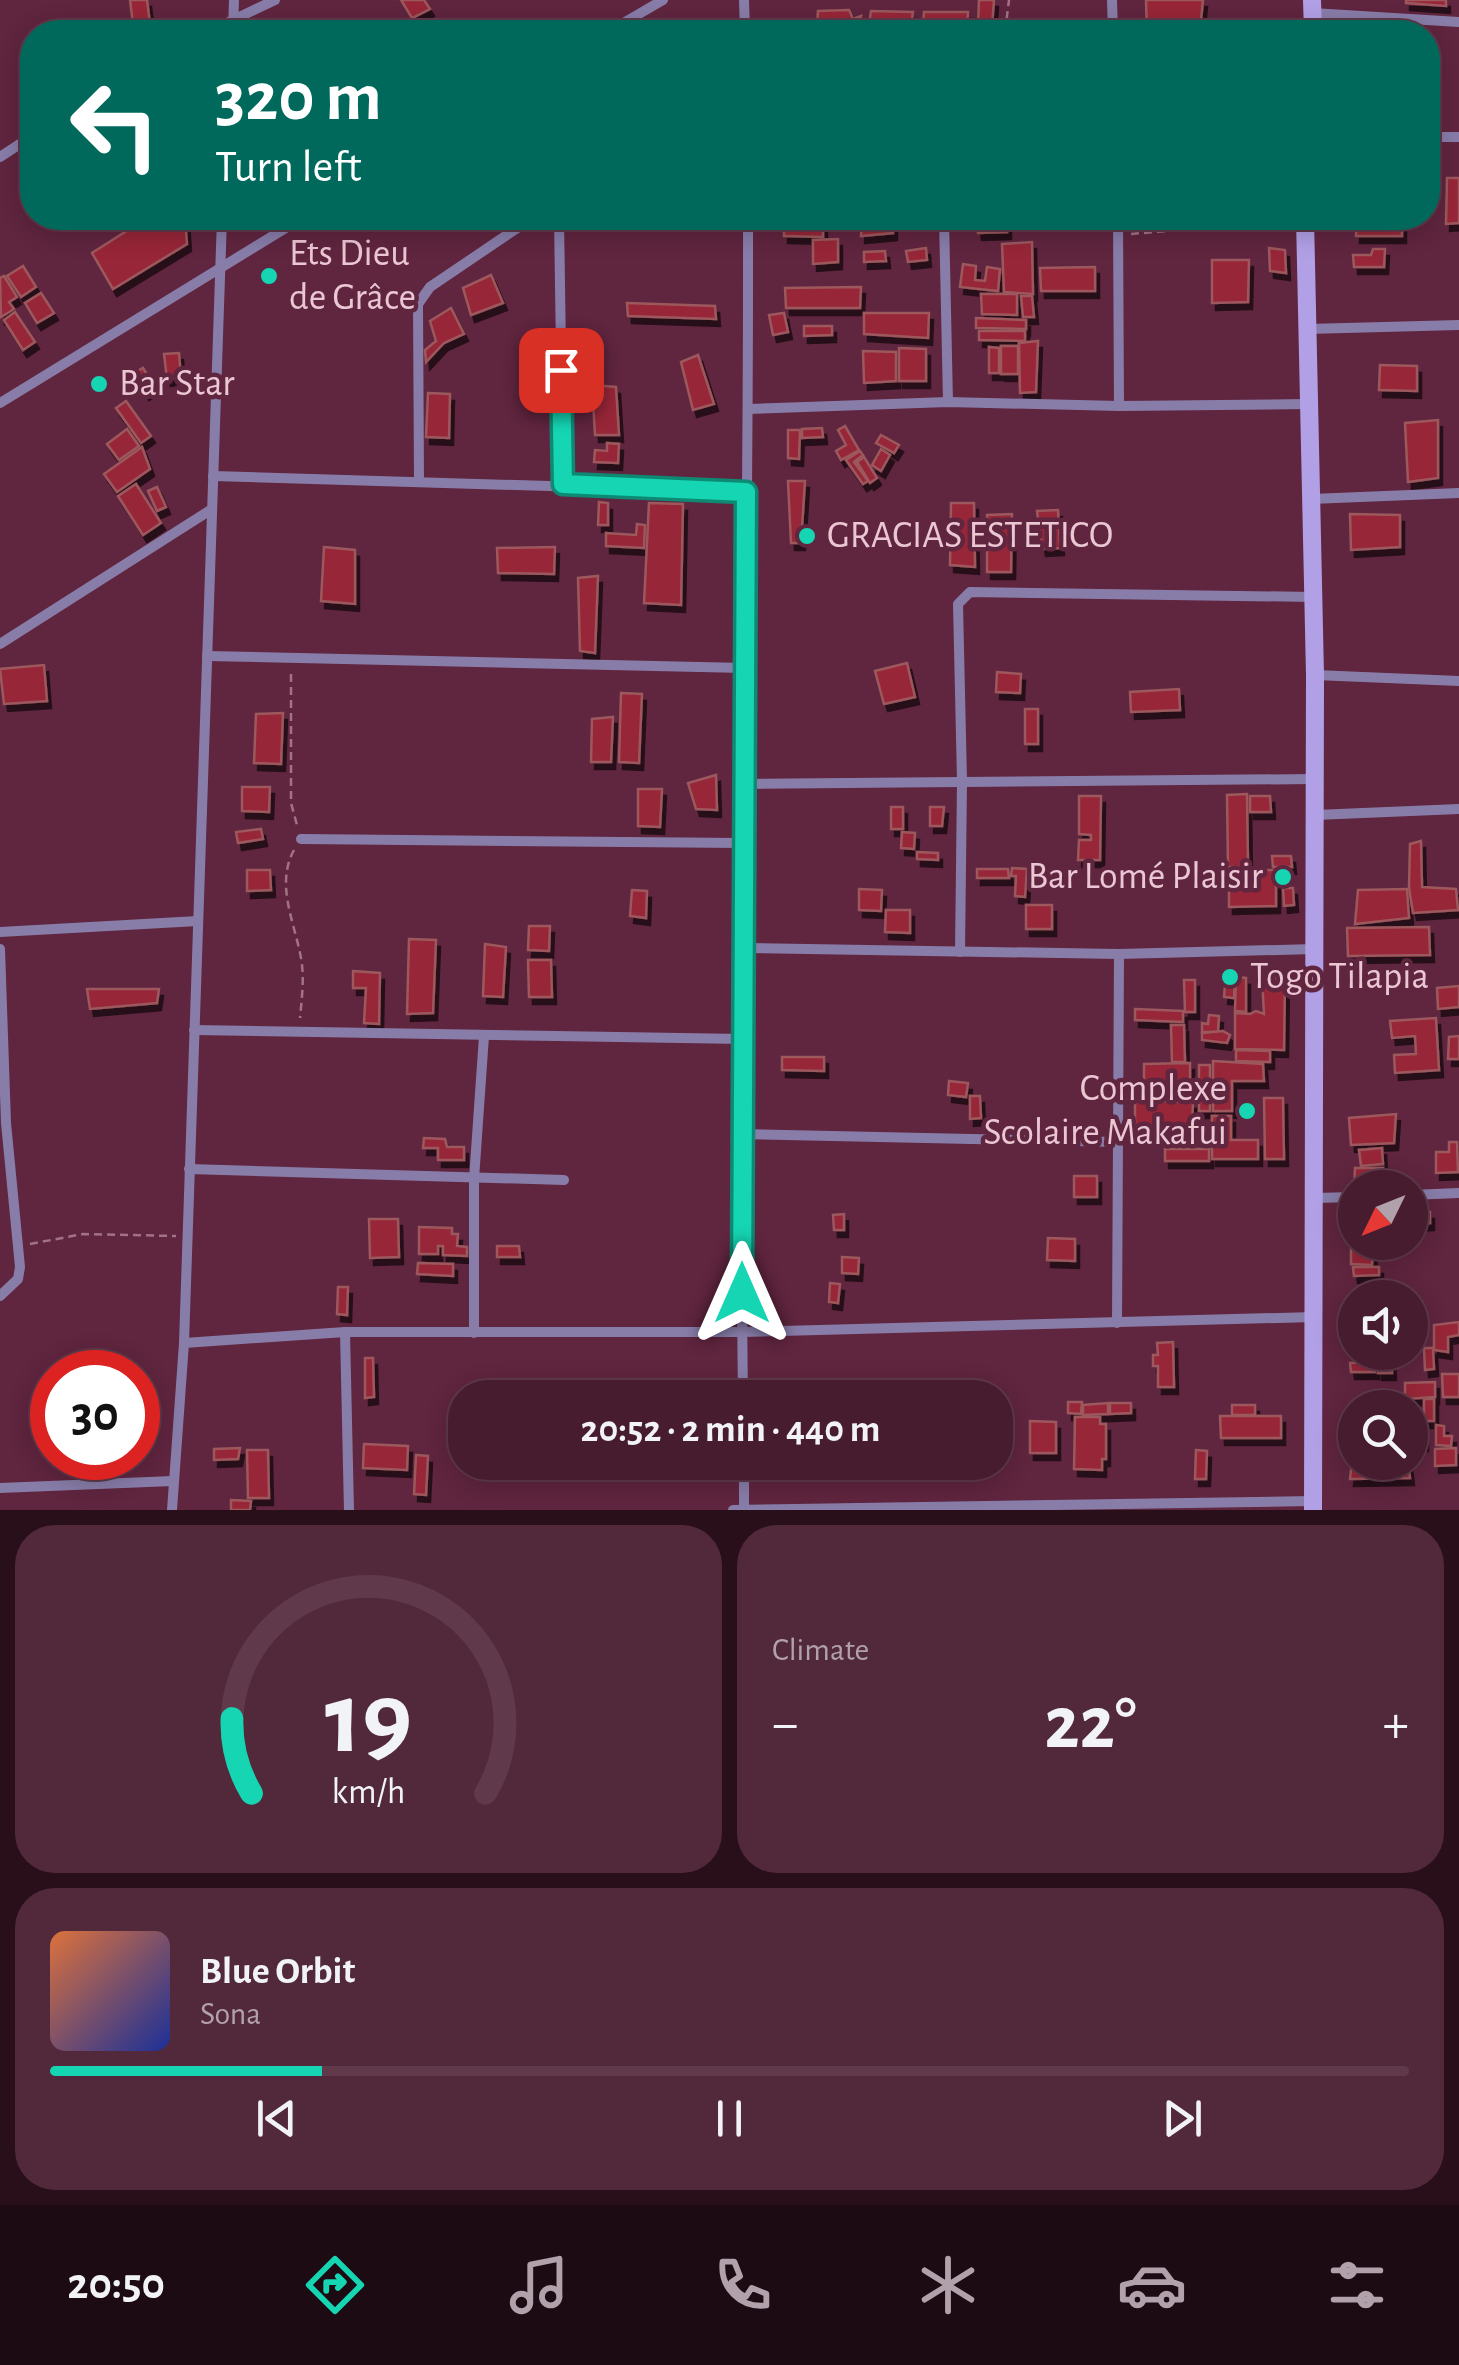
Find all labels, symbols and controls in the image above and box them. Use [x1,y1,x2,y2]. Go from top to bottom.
icon: left [50,60,180,190]
text: 320 m [215,63,382,133]
text: Turn left [215,145,362,190]
place label: Ets Dieu de Grâce [289,235,416,317]
marker: Ets Dieu de Grâce [258,265,280,287]
pin [519,328,604,413]
icon: arrive [534,343,589,398]
place label: Bar Star [119,365,235,403]
marker: Bar Star [88,373,110,395]
place label: GRACIAS ESTETICO [827,517,1113,555]
marker: GRACIAS ESTETICO [796,525,818,547]
place label: Bar Lomé Plaisir [1028,858,1264,896]
marker: Bar Lomé Plaisir [1272,866,1294,888]
place label: Togo Tilapia [1250,958,1429,996]
marker: Togo Tilapia [1219,966,1241,988]
place label: Complexe Scolaire Makafui [983,1070,1227,1152]
marker: Complexe Scolaire Makafui [1236,1100,1258,1122]
north arrow [1338,1170,1428,1260]
map controls [1338,1170,1428,1480]
position arrow [690,1241,794,1345]
button: sound [1338,1280,1428,1370]
speed limit sign: 30 [30,1350,160,1480]
button: search [1338,1390,1428,1480]
text: 20:52 · 2 min · 440 m [581,1411,880,1449]
text: Climate [772,1634,869,1666]
text: 19 [325,1668,412,1772]
text: 22° [1044,1687,1137,1762]
text: − [772,1697,798,1752]
text: + [1383,1697,1409,1752]
text: km/h [332,1774,405,1810]
text: Blue Orbit [200,1953,355,1991]
text: Sona [200,1998,261,2030]
icon: previous [249,2091,304,2146]
icon: pause [702,2091,757,2146]
icon: next [1155,2091,1210,2146]
icon: directions [300,2250,370,2320]
icon: music [504,2250,574,2320]
icon: phone [708,2250,778,2320]
icon: climate [913,2250,983,2320]
icon: car [1117,2250,1187,2320]
icon: filters [1322,2250,1392,2320]
text: 20:50 [67,2262,165,2307]

